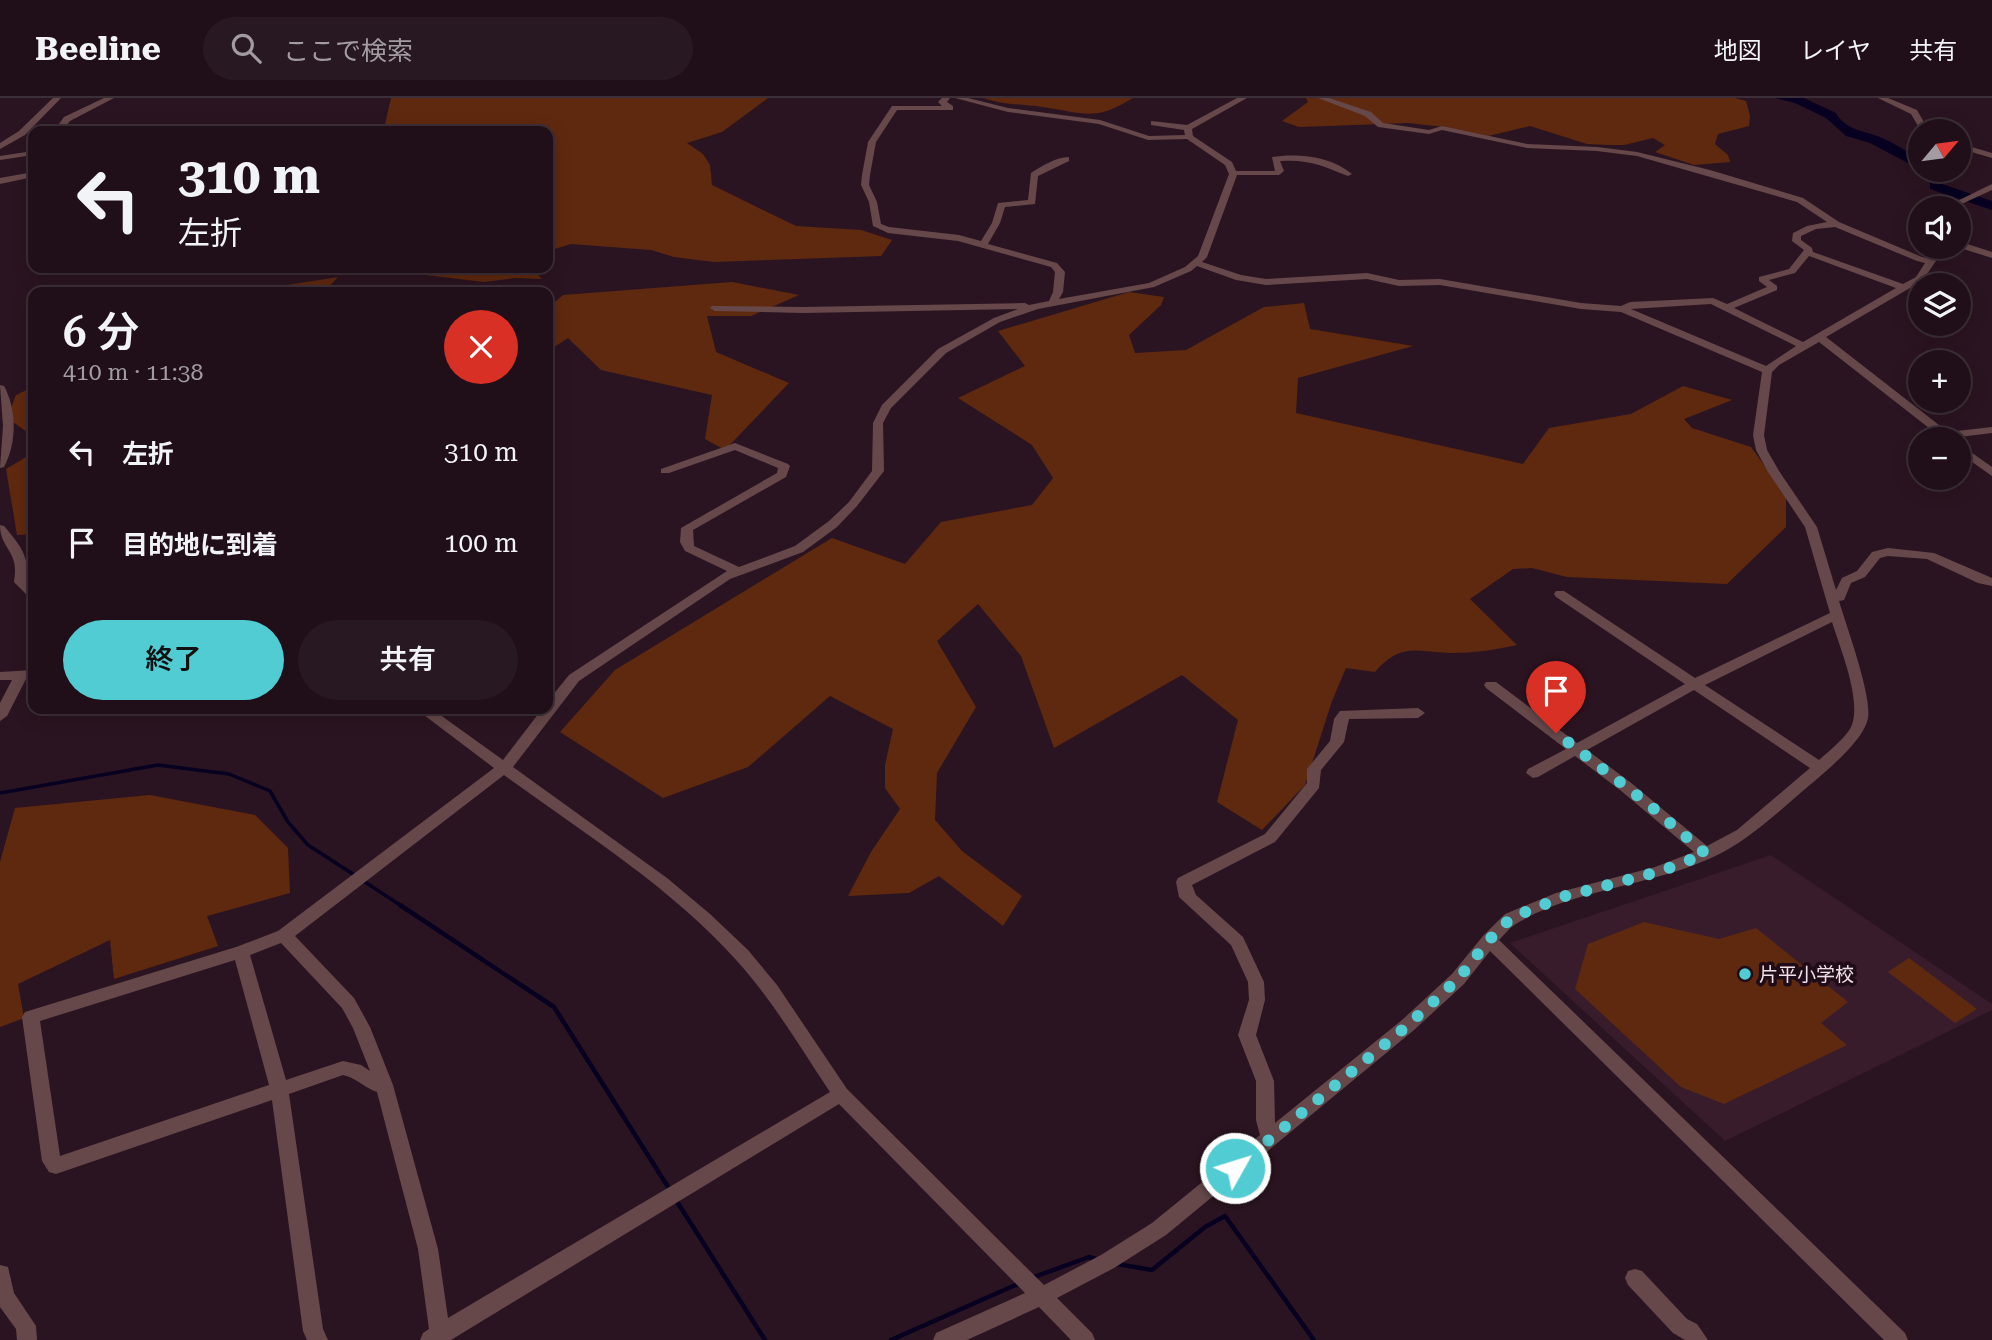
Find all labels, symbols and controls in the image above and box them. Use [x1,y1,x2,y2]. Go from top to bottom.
search box [203,17,693,80]
text: Beeline [35,29,161,68]
icon: search [227,29,265,67]
text: ここで検索 [283,36,413,66]
text: 地図 [1714,37,1762,65]
text: レイヤ [1800,37,1871,65]
text: 共有 [1909,37,1957,65]
north arrow [1908,119,1970,182]
map controls [1908,119,1971,490]
text: 310 m [178,148,320,205]
icon: left [63,154,154,245]
button: sound [1908,196,1971,259]
text: 左折 [178,214,242,252]
button: layers [1908,273,1971,336]
text: 6 分 [63,308,139,357]
button: close [444,310,518,384]
button: + [1908,350,1971,413]
text: 410 m · 11:38 [63,359,203,386]
button: − [1908,427,1971,490]
icon: left [63,433,101,471]
text: 310 m [444,437,518,467]
text: 左折 [122,439,174,469]
icon: arrive [63,524,101,562]
text: 100 m [444,528,518,558]
text: 目的地に到着 [122,530,278,560]
button: 終了 [63,620,284,700]
button: 共有 [298,620,518,700]
pin [1526,661,1586,733]
icon: arrive [1537,672,1575,710]
place label: 片平小学校 [1759,963,1854,986]
marker: 片平小学校 [1737,966,1753,982]
position arrow [1198,1131,1272,1205]

